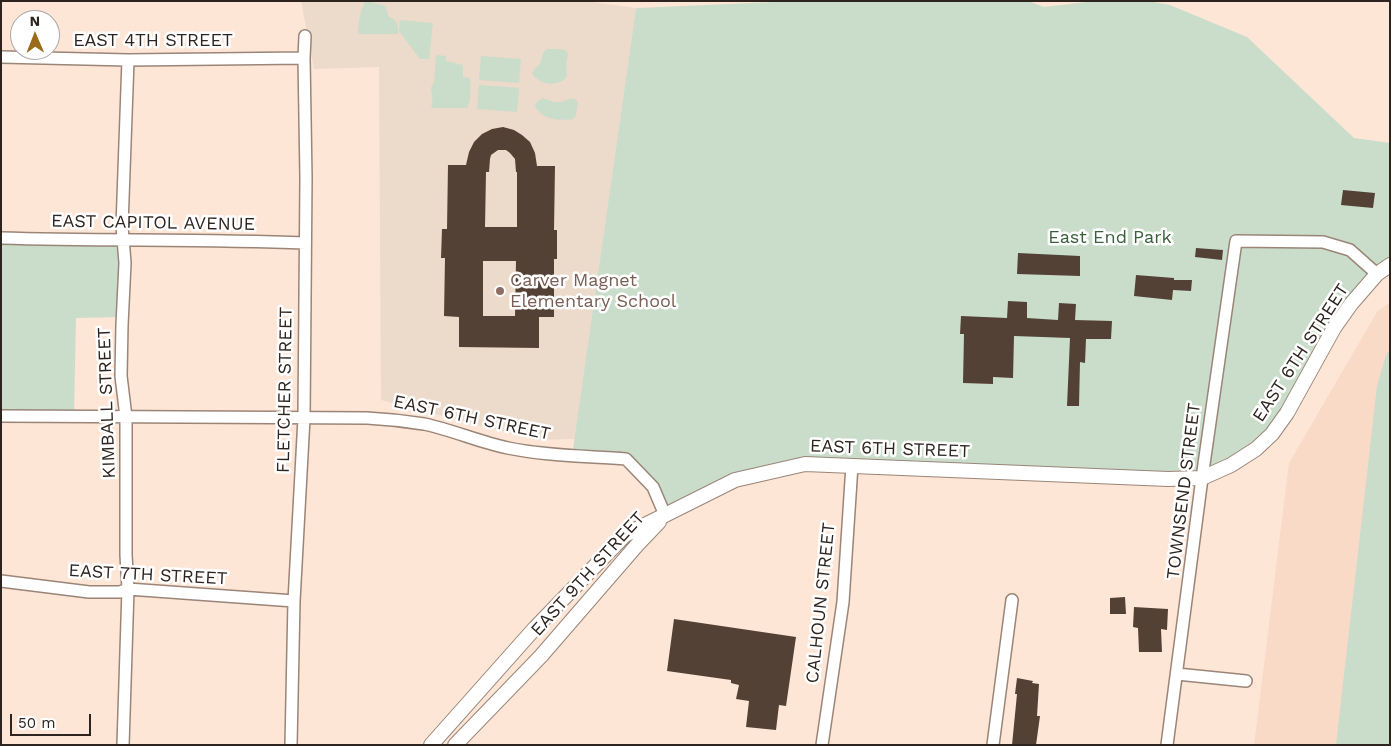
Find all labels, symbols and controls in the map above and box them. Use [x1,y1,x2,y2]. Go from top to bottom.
north arrow [10,10,60,60]
text: N [29,13,40,29]
street label: EAST 4TH STREET [73,30,233,52]
street label: EAST CAPITOL AVENUE [51,210,255,236]
park label: East End Park [1048,227,1172,249]
place label: Carver Magnet Elementary School [510,270,676,312]
street label: EAST 6TH STREET [1248,280,1354,426]
marker: Carver Magnet Elementary School [494,285,506,297]
street label: FLETCHER STREET [273,307,297,473]
street label: KIMBALL STREET [94,327,120,479]
street label: EAST 6TH STREET [391,391,553,445]
street label: TOWNSEND STREET [1162,402,1206,580]
street label: EAST 6TH STREET [810,435,970,463]
street label: EAST 9TH STREET [526,507,650,641]
street label: CALHOUN STREET [802,522,840,684]
street label: EAST 7TH STREET [68,560,228,590]
scale bar [12,704,94,736]
text: 50 m [18,714,55,732]

